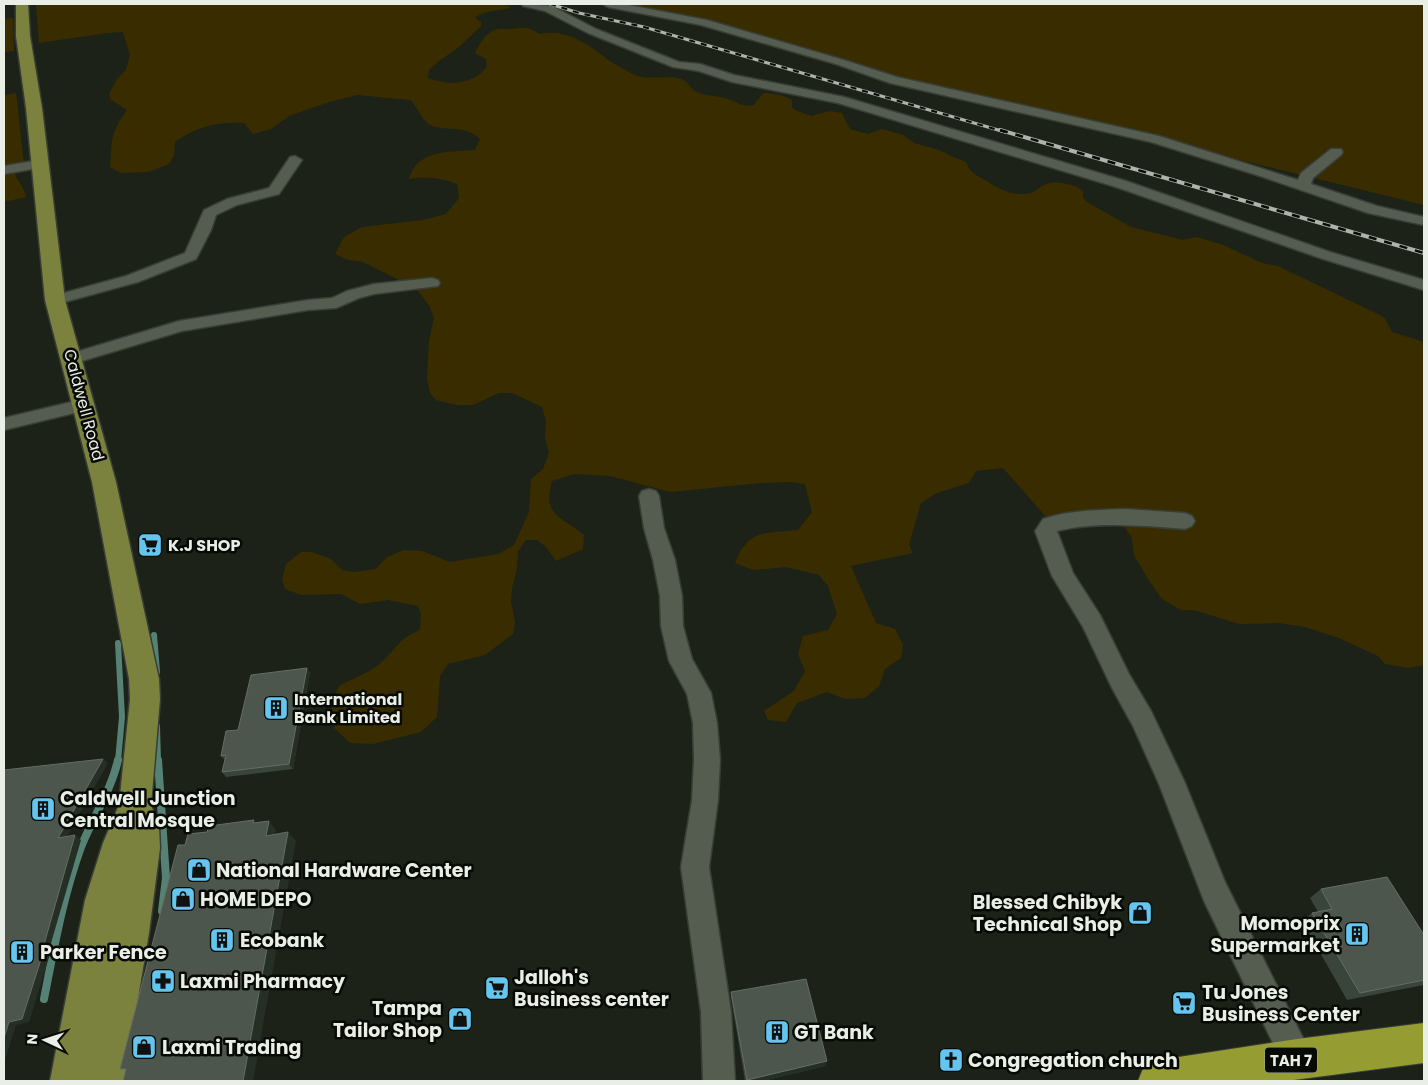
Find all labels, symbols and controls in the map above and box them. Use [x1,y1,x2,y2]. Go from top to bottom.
street label: Caldwell Road [58,347,110,463]
supermarket icon: K.J SHOP [137,532,163,558]
place label: K.J SHOP [168,534,240,557]
place label: International Bank Limited [294,688,402,729]
building icon: International Bank Limited [263,695,289,721]
place label: Caldwell Junction Central Mosque [60,785,236,834]
building icon: Caldwell Junction Central Mosque [30,796,56,822]
shop icon: National Hardware Center [186,857,212,883]
place label: National Hardware Center [216,857,472,884]
shop icon: HOME DEPO [170,886,196,912]
place label: HOME DEPO [200,886,312,913]
place label: Blessed Chibyk Technical Shop [973,889,1122,938]
shop icon: Blessed Chibyk Technical Shop [1127,900,1153,926]
place label: Momoprix Supermarket [1210,910,1341,959]
building icon: Momoprix Supermarket [1344,921,1370,947]
building icon: Ecobank [209,927,235,953]
place label: Ecobank [240,927,324,954]
building icon: Parker Fence [9,939,35,965]
place label: Parker Fence [40,939,167,966]
place label: Jalloh's Business center [514,964,669,1013]
pharmacy icon: Laxmi Pharmacy [150,968,176,994]
place label: Laxmi Pharmacy [180,968,346,995]
supermarket icon: Jalloh's Business center [484,975,510,1001]
place label: Tu Jones Business Center [1202,979,1360,1028]
supermarket icon: Tu Jones Business Center [1171,990,1197,1016]
place label: Tampa Tailor Shop [333,995,442,1044]
shop icon: Tampa Tailor Shop [447,1006,473,1032]
north arrow [20,1015,70,1065]
building icon: GT Bank [764,1019,790,1045]
place label: GT Bank [794,1019,874,1046]
text: N [22,1033,42,1045]
shop icon: Laxmi Trading [131,1034,157,1060]
place label: Laxmi Trading [162,1034,301,1061]
church icon: Congregation church [938,1047,964,1073]
place label: Congregation church [968,1047,1178,1074]
road number: TAH 7 [1265,1048,1317,1072]

